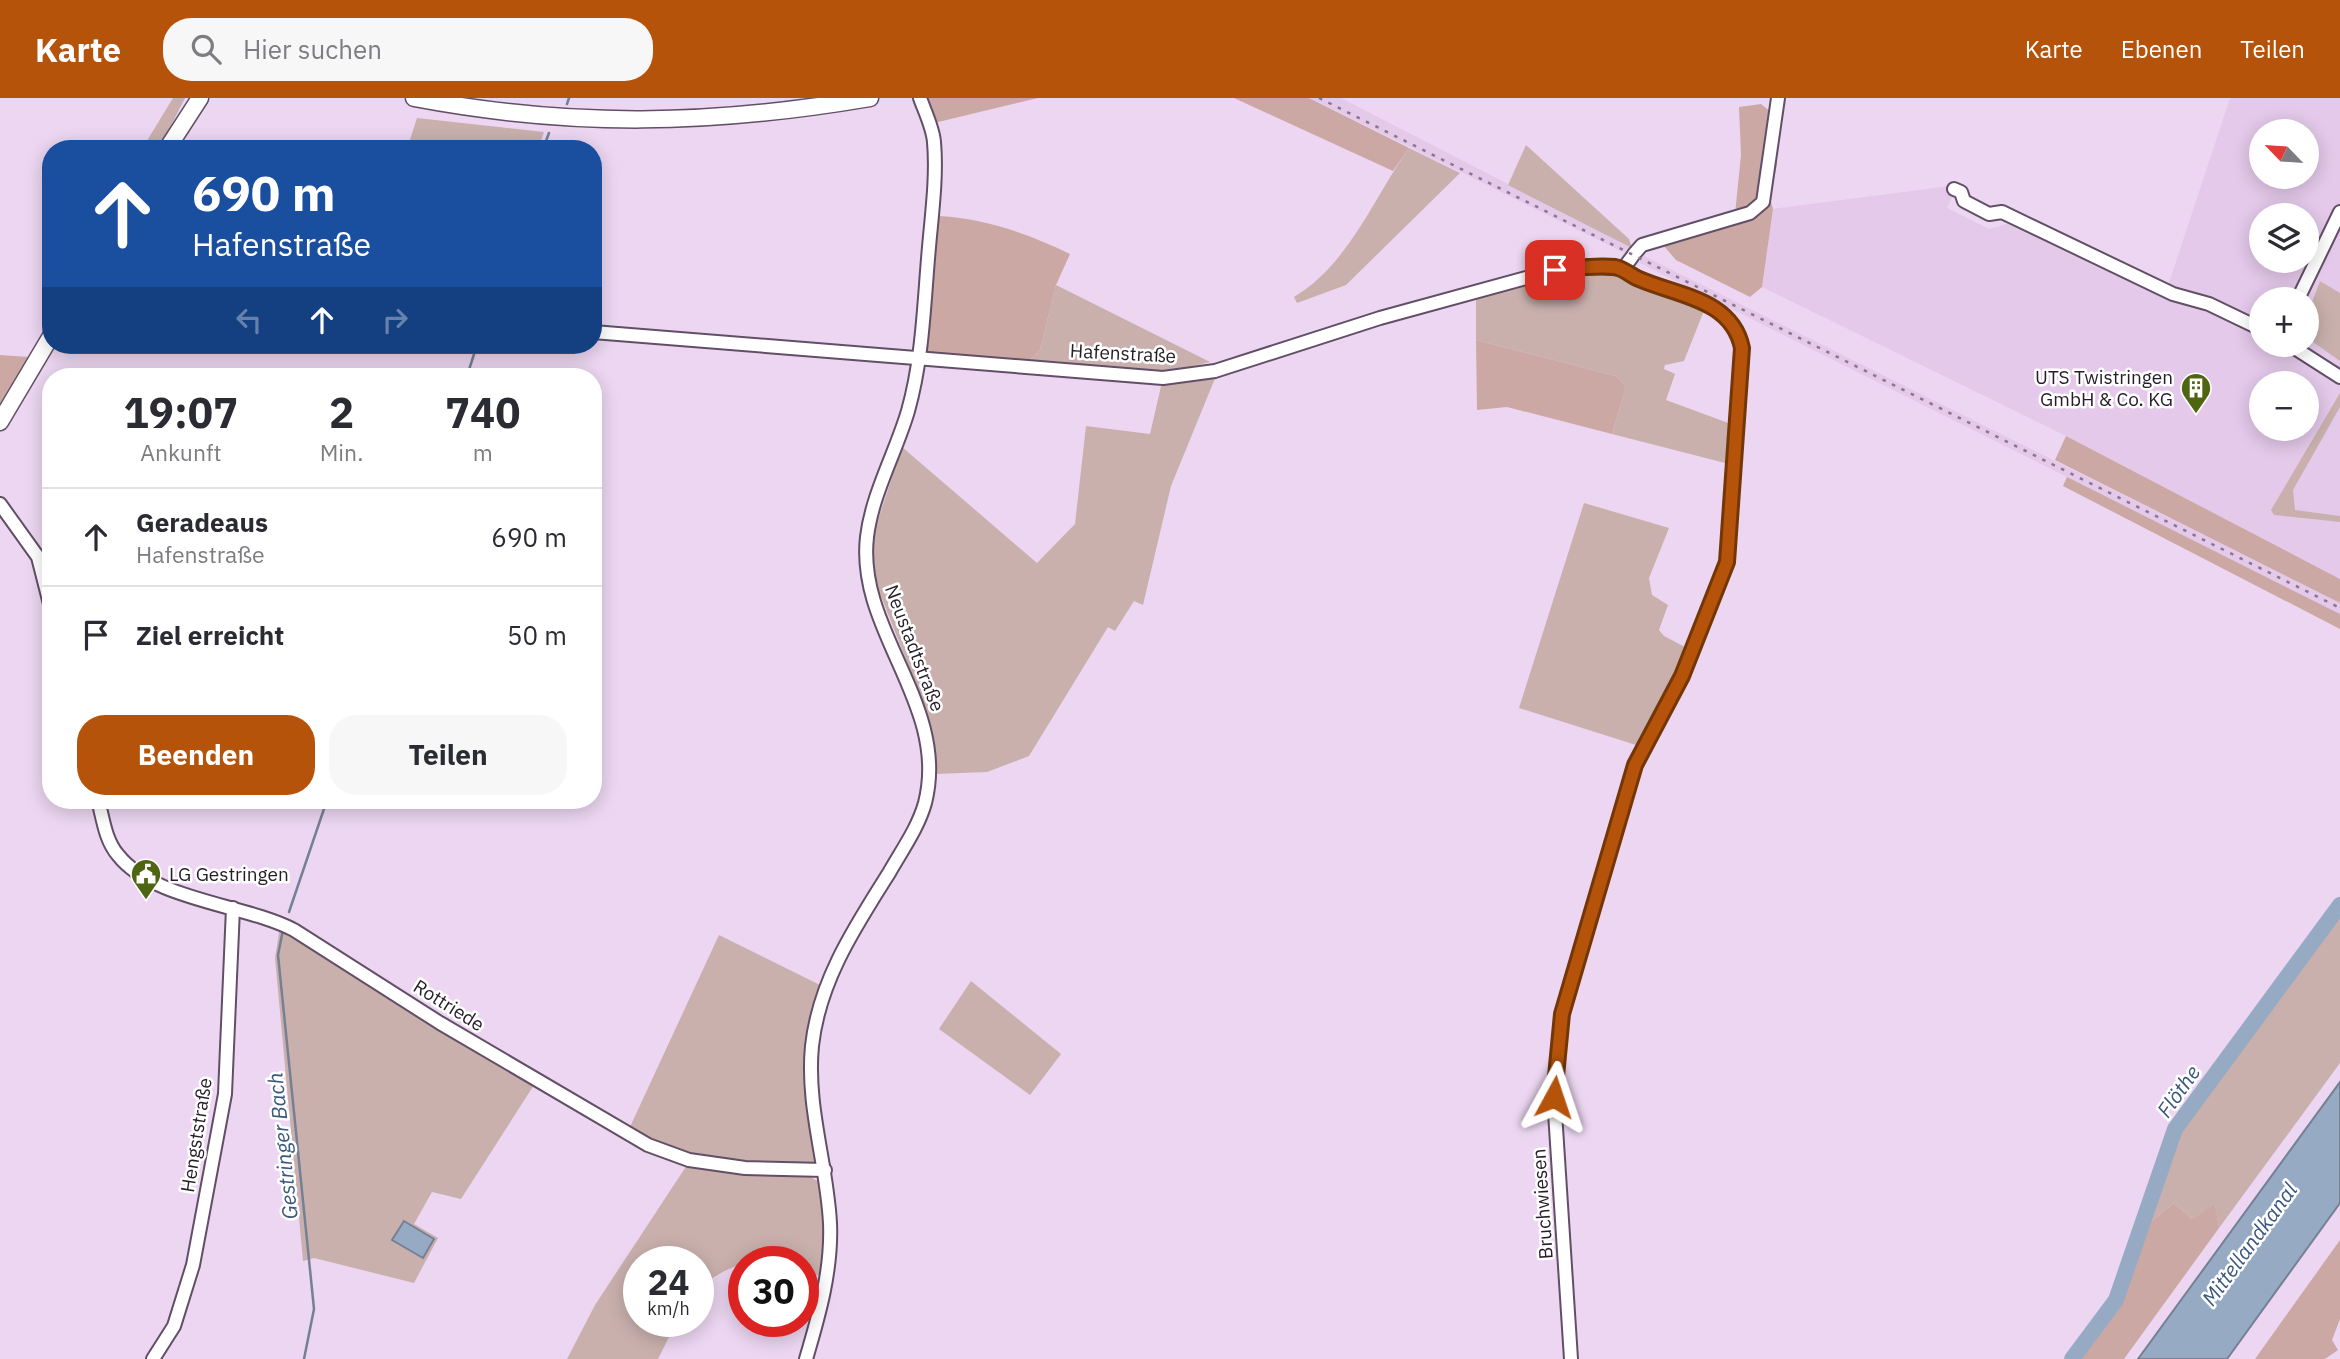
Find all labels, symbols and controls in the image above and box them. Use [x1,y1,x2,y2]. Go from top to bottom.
search box [163,18,653,81]
text: Karte [35,28,121,71]
icon: search [187,30,225,68]
text: Hier suchen [243,32,382,66]
text: Karte [2025,33,2083,65]
text: Ebenen [2121,33,2202,65]
text: Teilen [2240,33,2305,65]
north arrow [2249,119,2319,189]
map controls [2249,119,2319,441]
text: 690 m [192,161,336,224]
icon: ahead [77,168,168,259]
button: layers [2249,203,2319,273]
text: Hafenstraße [192,223,371,265]
pin [1525,240,1585,300]
icon: arrive [1536,251,1574,289]
button: + [2249,287,2319,357]
icon: left [230,301,268,339]
icon: ahead [303,301,341,339]
icon: right [376,301,414,339]
street label: Hafenstraße [1069,338,1177,368]
place label: UTS Twistringen GmbH & Co. KG [2035,365,2173,411]
building icon: UTS Twistringen GmbH & Co. KG [2179,371,2213,415]
button: − [2249,371,2319,441]
text: 19:07 [123,385,238,440]
text: 2 [329,385,354,440]
text: 740 [445,385,520,440]
text: Ankunft [140,437,222,467]
text: Min. [320,437,363,467]
text: m [473,437,493,467]
text: Geradeaus [136,505,268,539]
icon: ahead [77,518,115,556]
text: 690 m [491,520,567,554]
text: Hafenstraße [136,539,265,569]
street label: Neustadtstraße [880,581,950,715]
icon: arrive [77,616,115,654]
text: Ziel erreicht [136,618,284,652]
text: 50 m [507,618,567,652]
button: Beenden [77,715,315,795]
button: Teilen [329,715,567,795]
public building icon: LG Gestringen [129,857,163,901]
place label: LG Gestringen [169,862,289,886]
street label: Rottriede [409,974,489,1036]
water label: Flöthe [2150,1059,2206,1123]
position arrow [1517,1060,1591,1134]
water label: Gestringer Bach [260,1071,304,1221]
street label: Hengststraße [175,1076,217,1194]
street label: Bruchwiesen [1526,1148,1558,1260]
water label: Mittellandkanal [2195,1177,2303,1311]
speed limit sign: 30 [728,1246,819,1337]
text: 24 [647,1259,690,1305]
text: km/h [647,1297,690,1320]

